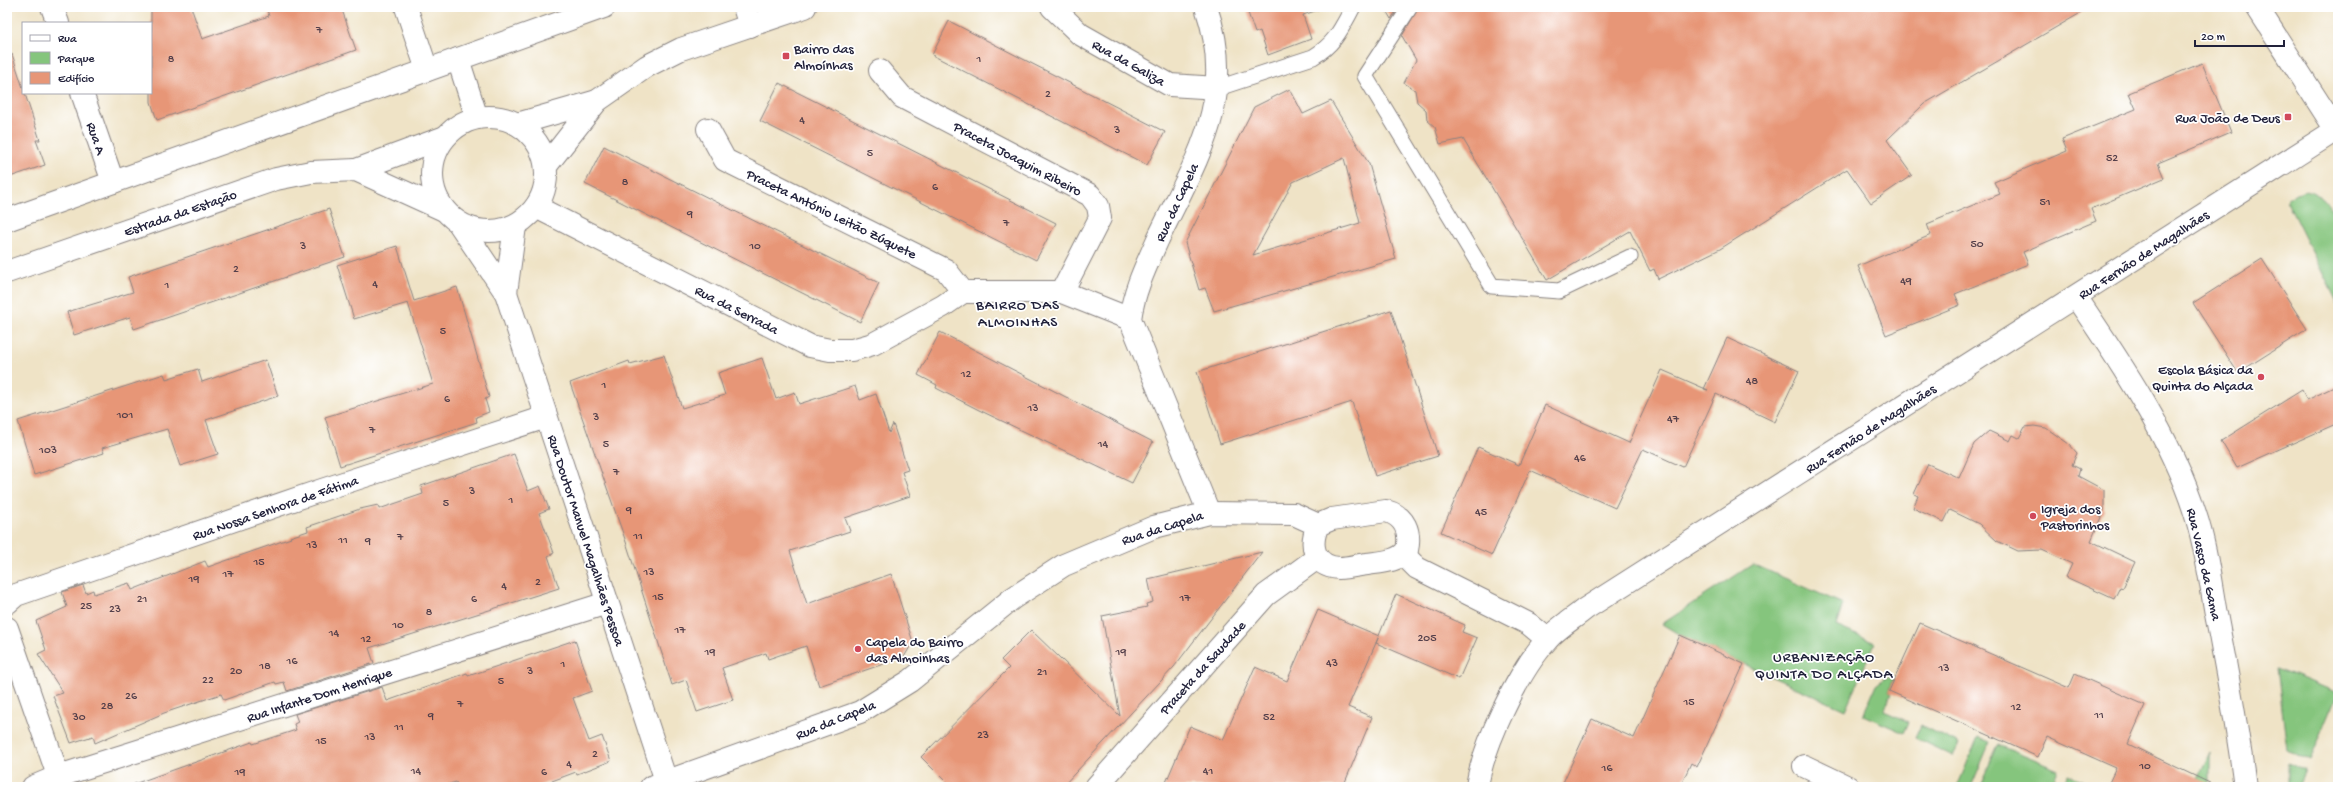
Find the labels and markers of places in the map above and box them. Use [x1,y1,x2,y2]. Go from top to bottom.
place label: Bairro das Almoínhas [793,42,854,75]
marker: Bairro das Almoínhas [781,51,791,61]
place label: Rua João de Deus [2175,111,2281,128]
marker: Rua João de Deus [2283,112,2293,122]
place label: Escola Básica da Quinta do Alçada [2152,363,2254,396]
marker: Escola Básica da Quinta do Alçada [2256,372,2266,382]
place label: Igreja dos Pastorinhos [2040,502,2110,535]
marker: Igreja dos Pastorinhos [2028,511,2038,521]
place label: Capela do Bairro das Almoinhas [866,635,964,668]
marker: Capela do Bairro das Almoinhas [853,644,863,654]

